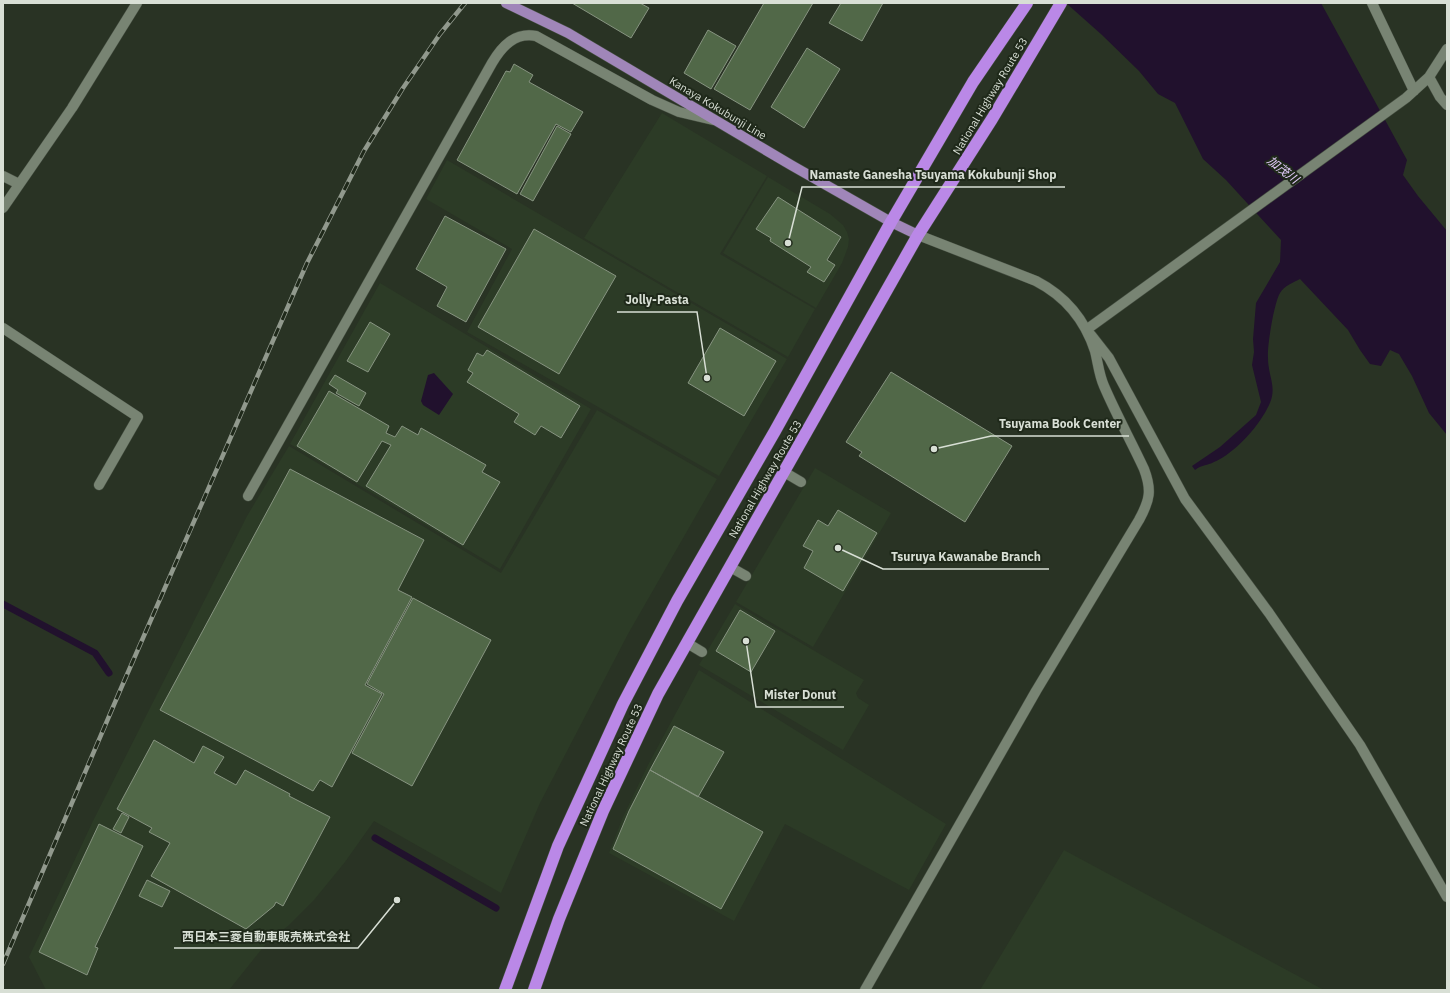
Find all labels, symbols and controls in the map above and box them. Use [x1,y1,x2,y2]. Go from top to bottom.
street label: National Highway Route 53 [950,35,1030,157]
street label: Kanaya Kokubunji Line [667,73,769,143]
water label: 加茂川 [1265,153,1304,188]
callout: Namaste Ganesha Tsuyama Kokubunji Shop [802,163,1065,187]
text: Namaste Ganesha Tsuyama Kokubunji Shop [810,167,1056,182]
callout: Jolly-Pasta [617,288,697,312]
text: Jolly-Pasta [625,292,689,307]
callout: Tsuyama Book Center [991,412,1129,436]
text: Tsuyama Book Center [999,416,1121,431]
street label: National Highway Route 53 [725,418,805,540]
callout: Tsuruya Kawanabe Branch [883,545,1049,569]
text: Tsuruya Kawanabe Branch [891,549,1041,564]
callout: Mister Donut [756,683,844,707]
text: Mister Donut [764,687,837,702]
street label: National Highway Route 53 [576,701,646,829]
callout: 西日本三菱自動車販売株式会社 [174,924,358,948]
text: 西日本三菱自動車販売株式会社 [182,929,350,944]

